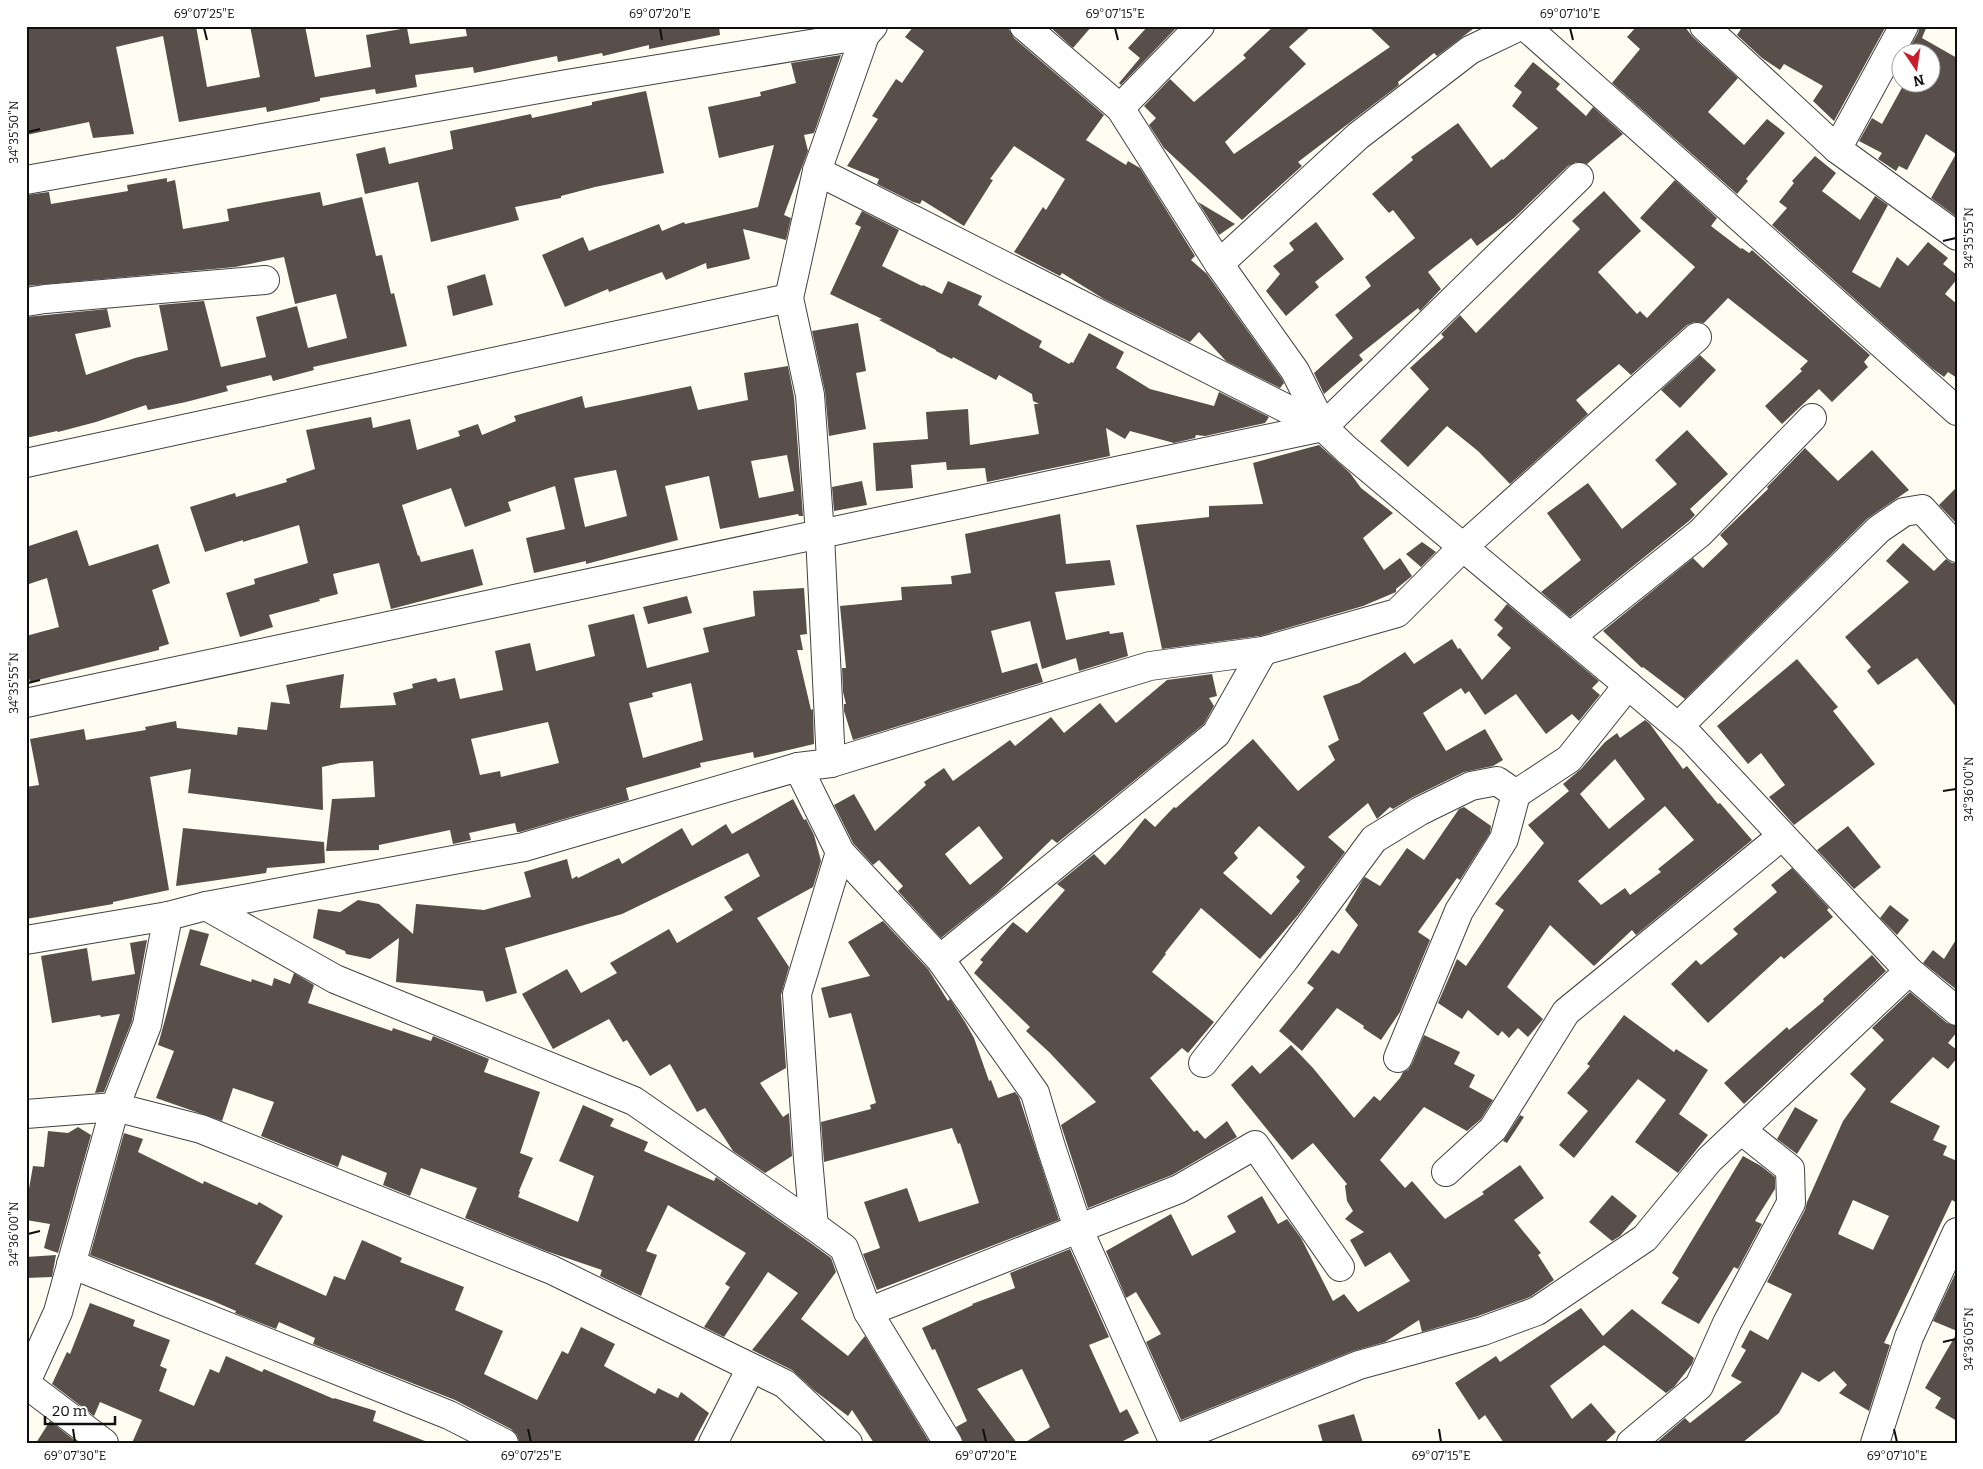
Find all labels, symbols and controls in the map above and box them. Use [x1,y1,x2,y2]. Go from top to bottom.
text: 69°07'25"E [174,7,234,21]
text: 69°07'20"E [629,7,691,21]
text: 69°07'15"E [1085,7,1145,21]
text: 69°07'10"E [1540,7,1600,21]
north arrow [1890,42,1940,92]
text: N [1911,71,1926,90]
text: 34°35'50"N [7,100,21,163]
text: 34°35'55"N [1962,207,1976,269]
text: 34°35'55"N [7,652,21,714]
text: 34°36'00"N [1962,756,1976,821]
text: 34°36'00"N [7,1201,21,1266]
text: 34°36'05"N [1962,1307,1976,1371]
scale bar [45,1394,115,1426]
text: 20 m [52,1402,88,1420]
text: 69°07'30"E [44,1449,106,1463]
text: 69°07'25"E [501,1449,561,1463]
text: 69°07'20"E [955,1449,1017,1463]
text: 69°07'15"E [1411,1449,1471,1463]
text: 69°07'10"E [1867,1449,1927,1463]

